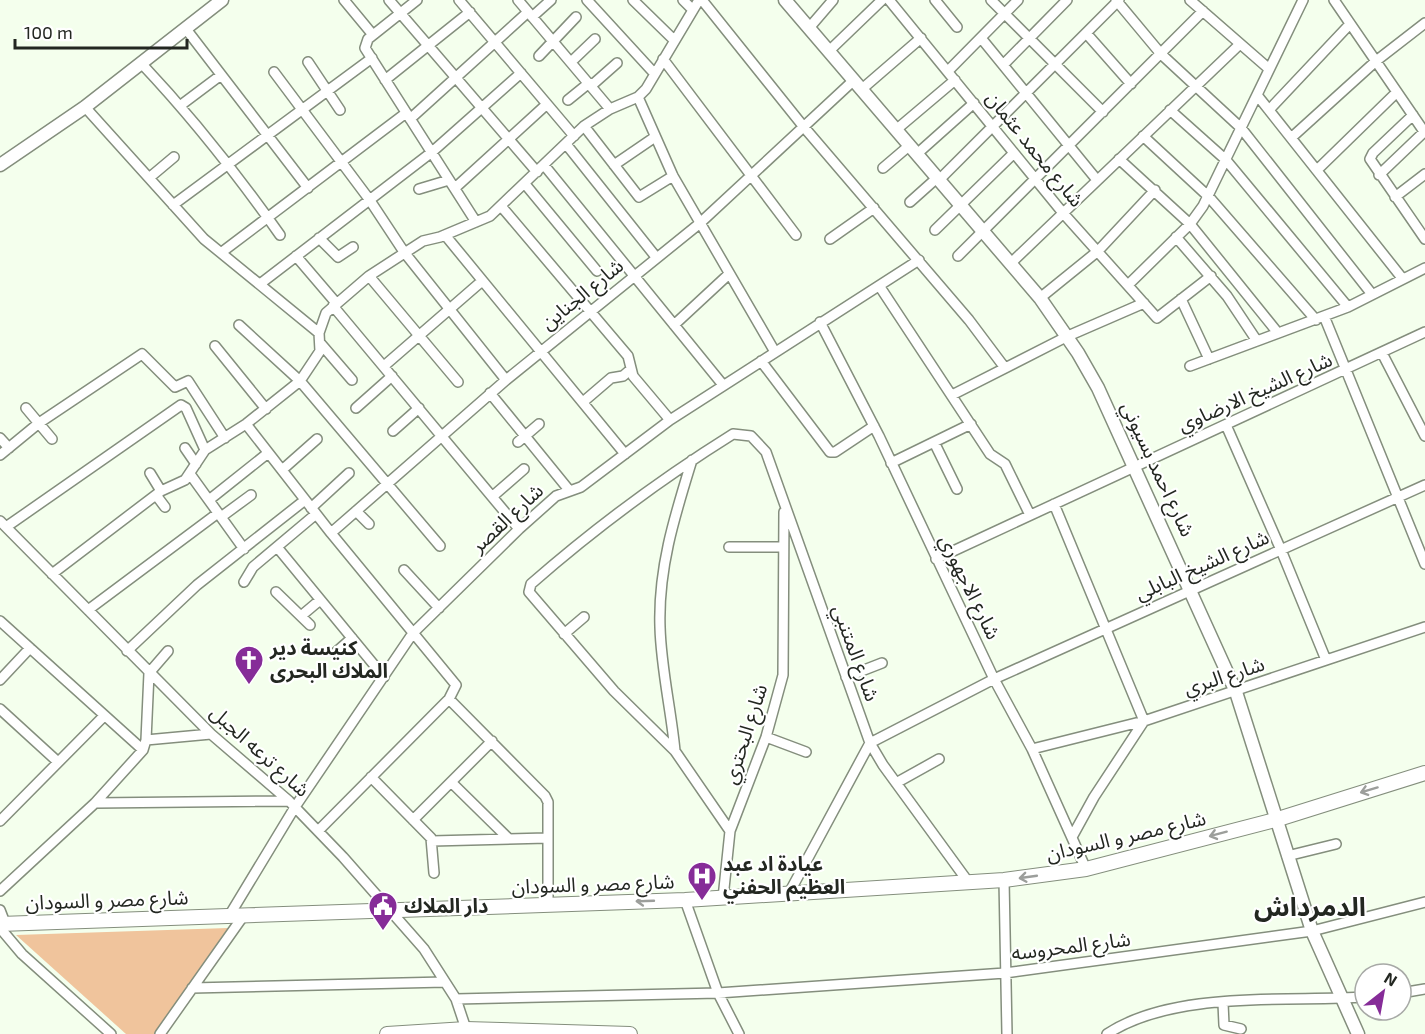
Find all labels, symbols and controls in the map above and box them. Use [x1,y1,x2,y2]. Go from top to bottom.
scale bar [15,12,188,50]
text: 100 m [24,21,73,43]
street label: شارع محمد عثمان [979,86,1090,214]
street label: شارع الجناين [535,253,630,337]
street label: شارع الشيخ الارضاوي [1174,346,1337,440]
street label: شارع احمد بسيوني [1113,397,1201,542]
street label: شارع القصر [464,478,550,560]
street label: شارع الشيخ البابلي [1131,524,1274,609]
street label: شارع الاجهوري [931,530,1007,645]
street label: شارع المتنبي [824,601,885,706]
place label: كنيسة دير الملاك البحرى [269,635,388,683]
church icon: كنيسة دير الملاك البحرى [233,644,265,686]
street label: شارع البري [1180,651,1268,704]
street label: شارع البحتري [717,681,776,788]
street label: شارع ترعه الجبل [203,699,315,804]
one-way arrow [1360,785,1379,796]
street label: شارع مصر و السودان [1044,805,1209,869]
one-way arrow [1209,829,1228,841]
place label: عيادة اد عبد العظيم الحفني [723,851,845,904]
hospital icon: عيادة اد عبد العظيم الحفني [686,860,718,902]
street label: شارع مصر و السودان [511,868,675,902]
one-way arrow [1019,872,1039,883]
street label: شارع مصر و السودان [25,884,189,918]
public building icon: دار الملاك [367,890,399,932]
district label: الدمرداش [1254,890,1366,922]
place label: دار الملاك [404,893,488,918]
one-way arrow [636,896,656,907]
street label: شارع المحروسه [1010,926,1132,968]
north arrow [1353,962,1413,1022]
text: N [1381,968,1401,990]

